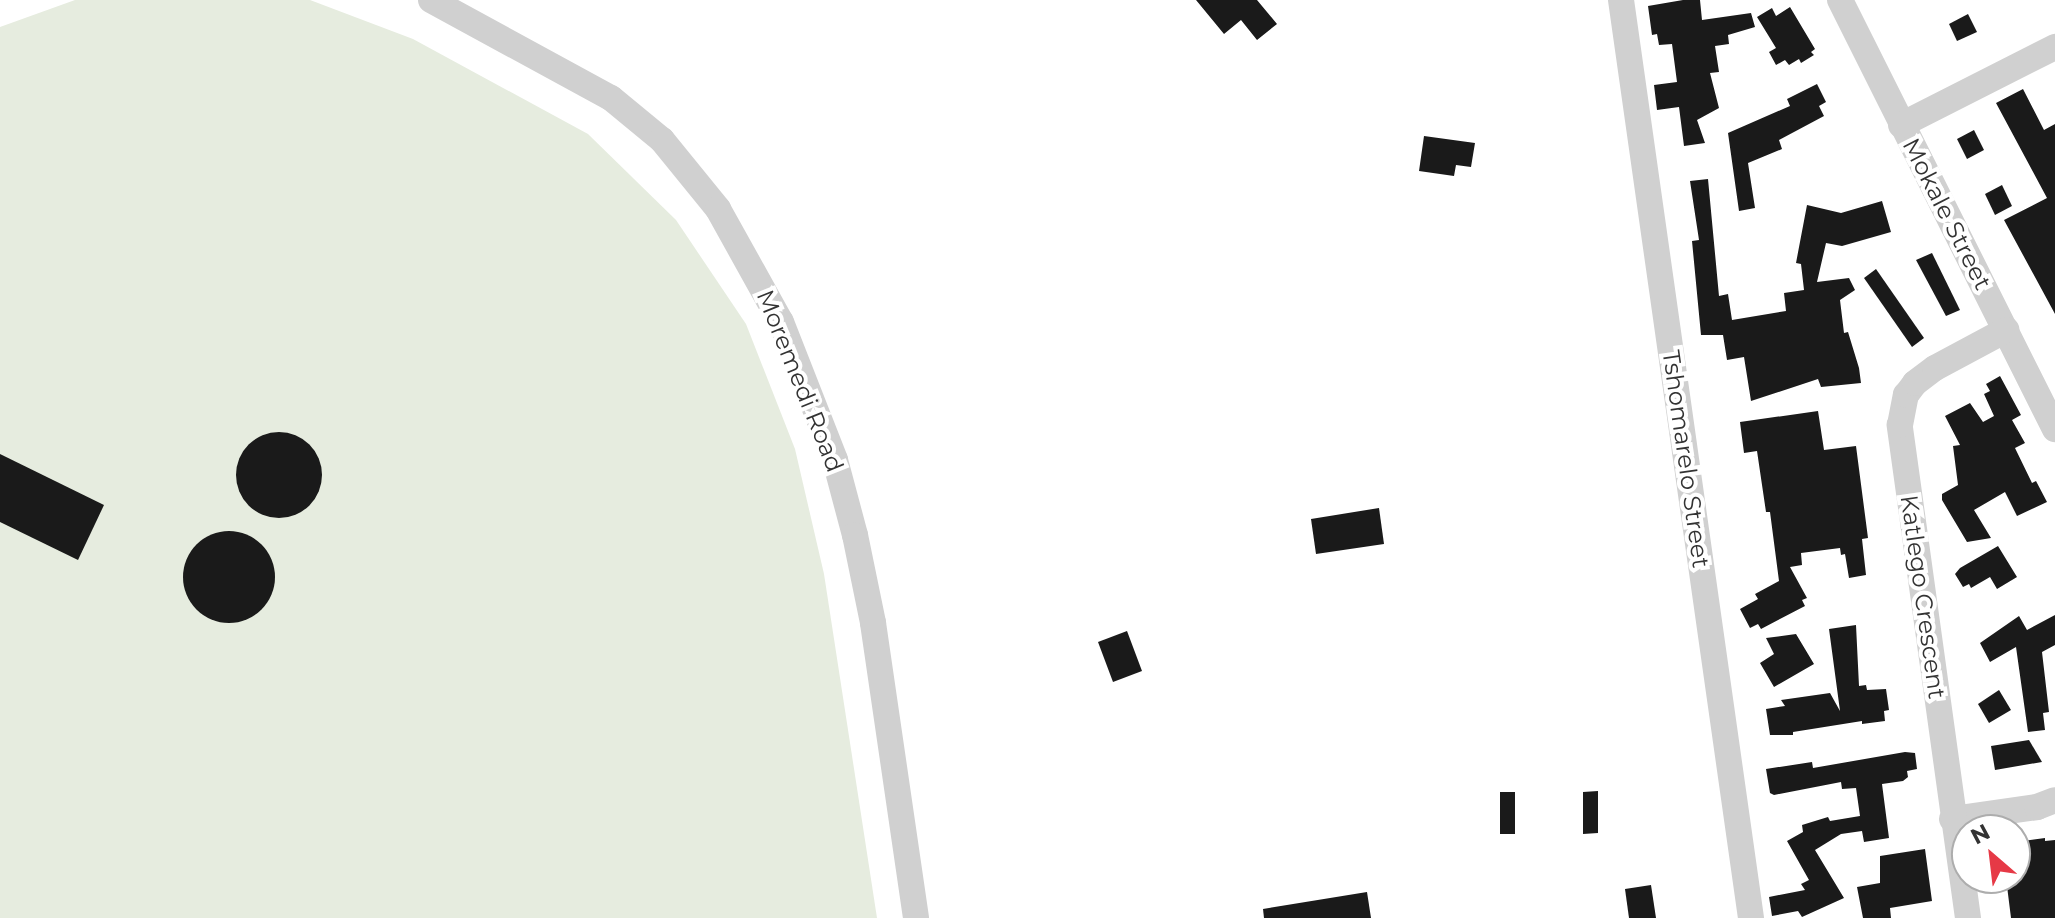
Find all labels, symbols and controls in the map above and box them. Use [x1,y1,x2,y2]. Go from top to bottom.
street label: Mokale Street [1896,133,1998,295]
street label: Moremedi Road [750,286,850,476]
street label: Tshomarelo Street [1656,348,1716,570]
street label: Katlego Crescent [1894,493,1952,701]
north arrow [1951,814,2031,894]
text: N [1966,818,1995,850]

